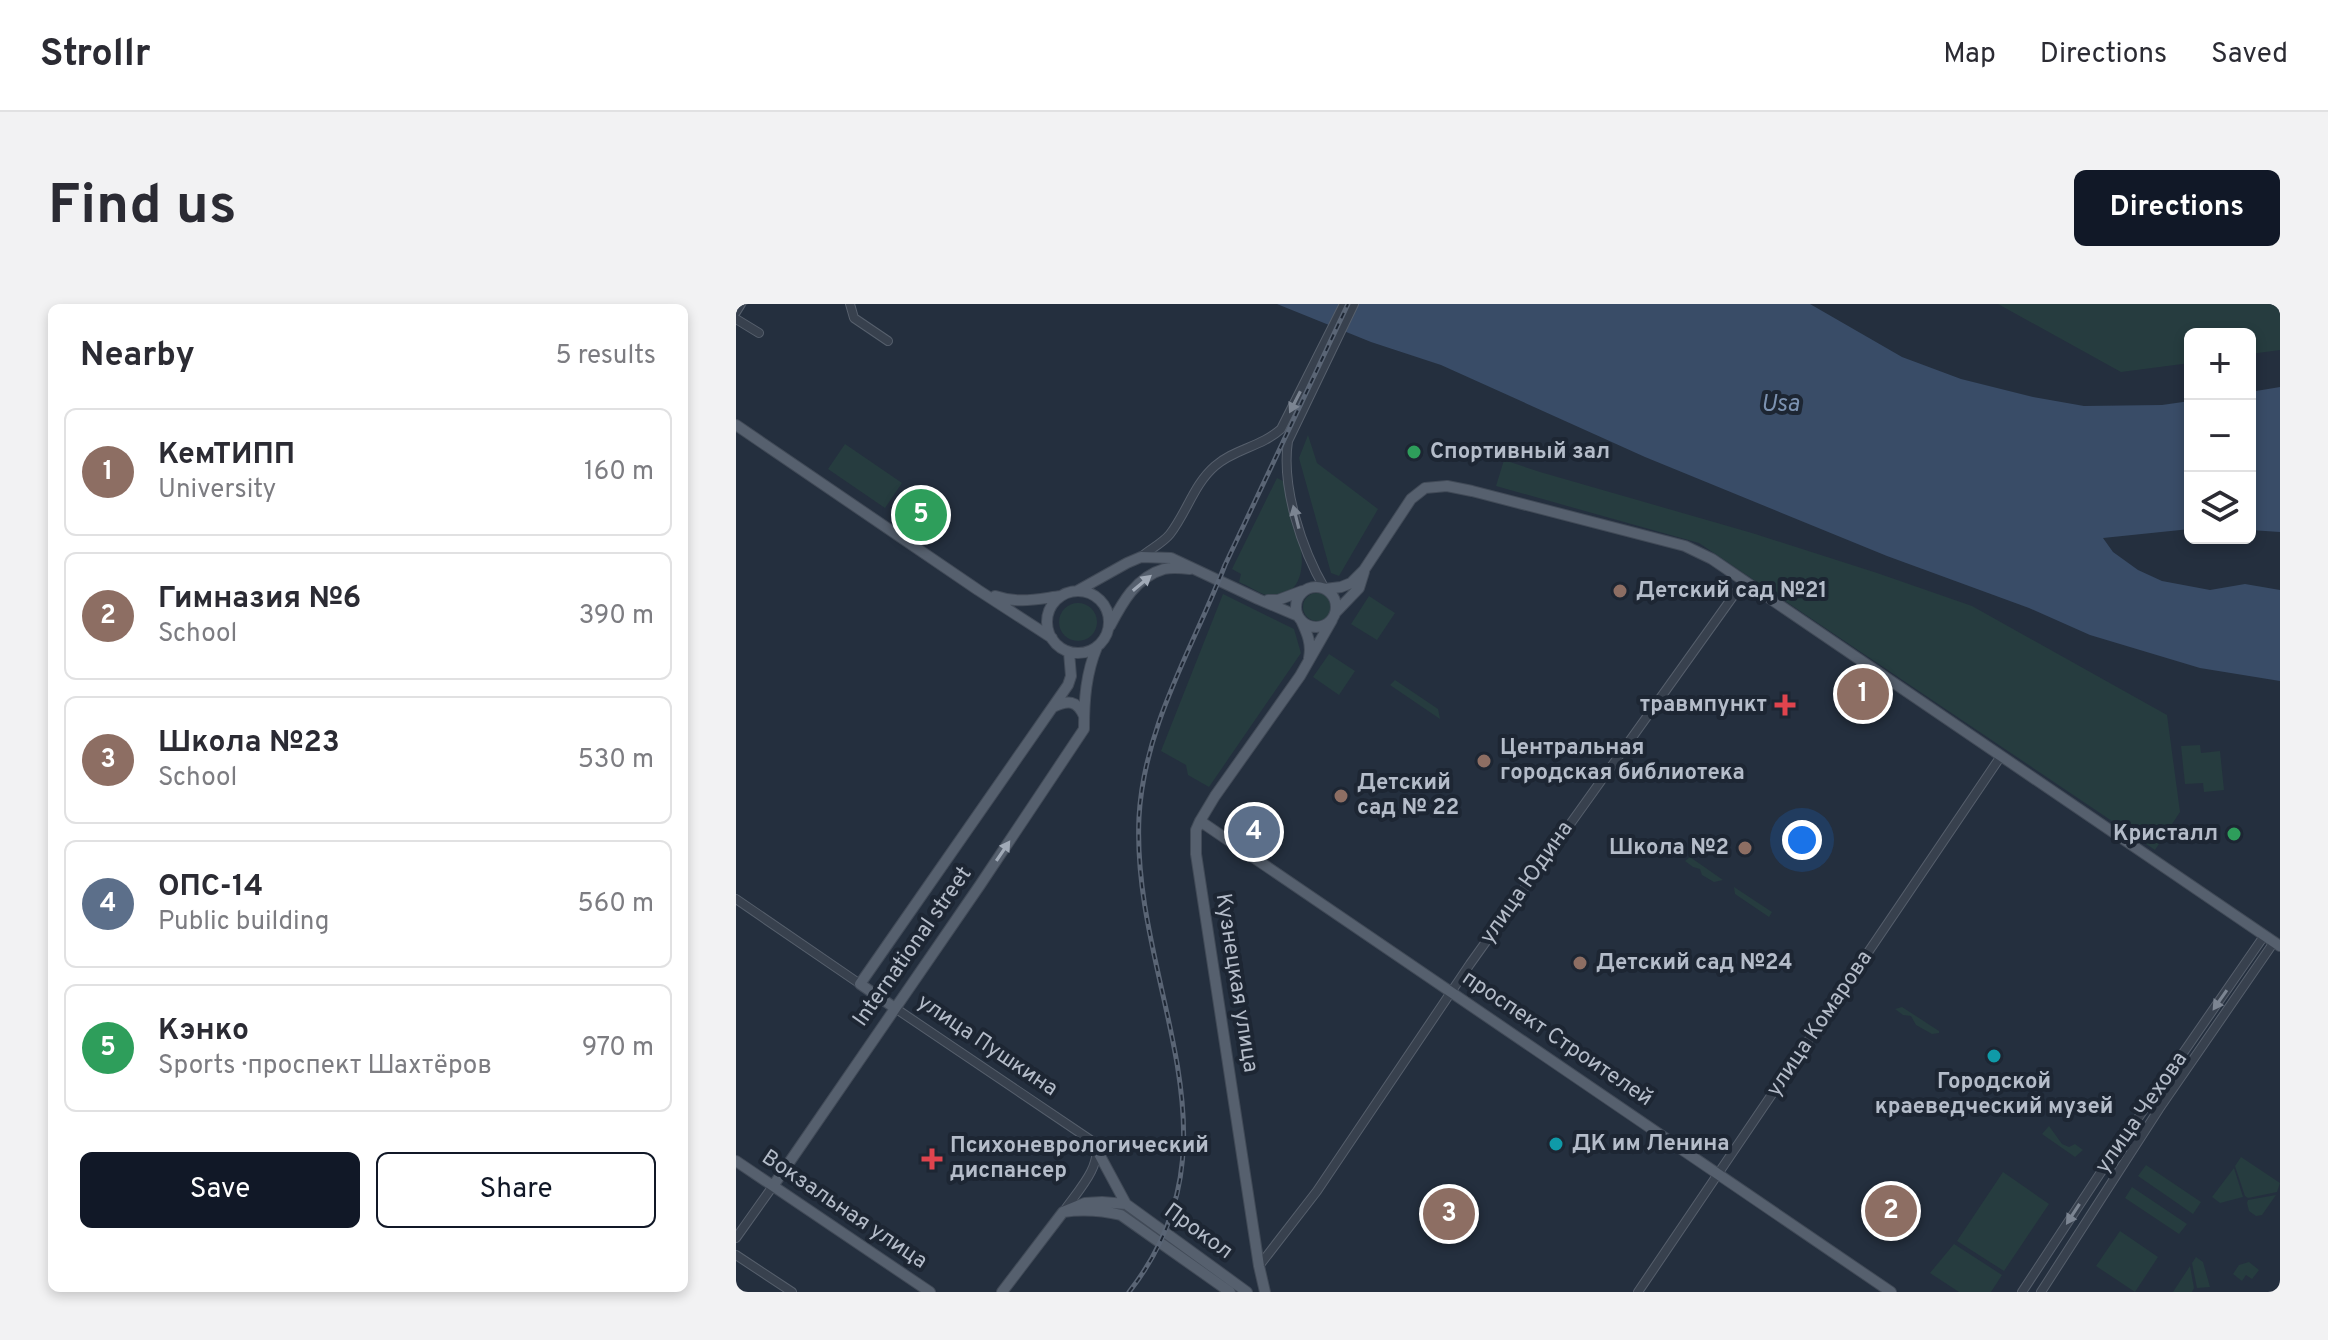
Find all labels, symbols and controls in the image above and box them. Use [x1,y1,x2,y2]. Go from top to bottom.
text: Strollr [40,31,151,80]
text: Map [1943,37,1996,73]
text: Directions [2040,37,2167,73]
text: Saved [2211,37,2288,73]
button: Directions [2074,170,2280,246]
text: Find us [48,173,237,243]
map controls [2184,328,2256,544]
button: + [2184,328,2256,400]
text: Nearby [80,335,195,378]
text: 5 results [555,340,656,373]
water label: Usa [1761,390,1800,420]
one-way arrow [1288,391,1301,414]
button: − [2184,400,2256,472]
text: КемТИПП [158,437,295,474]
place label: Спортивный зал [1430,439,1610,466]
marker: Спортивный зал [1405,443,1423,461]
text: 1 [103,456,113,489]
text: 160 m [584,456,654,489]
button: layers [2184,472,2256,544]
text: University [158,474,276,507]
pin: 5 [895,485,947,545]
one-way arrow [1290,504,1302,529]
one-way arrow [1132,574,1153,591]
place label: Детский сад №21 [1636,578,1827,605]
text: Гимназия №6 [158,581,361,618]
marker: Детский сад №21 [1611,582,1629,600]
text: 2 [100,600,116,633]
text: 390 m [579,600,654,633]
text: School [158,618,237,651]
pin: 1 [1837,664,1889,724]
place label: травмпункт [1640,692,1767,719]
marker: травмпункт [1774,694,1796,716]
text: Школа №23 [158,725,340,762]
place label: Центральная городская библиотека [1500,735,1745,787]
text: 3 [100,744,116,777]
text: 530 m [578,744,654,777]
marker: Центральная городская библиотека [1475,752,1493,770]
text: School [158,762,237,795]
place label: Детский сад № 22 [1357,770,1459,822]
marker: Детский сад № 22 [1332,787,1350,805]
pin: 4 [1228,802,1280,862]
street label: улица Юдина [1475,816,1579,950]
your location [1782,820,1822,860]
place label: Кристалл [2113,821,2218,848]
marker: Кристалл [2225,825,2243,843]
place label: Школа №2 [1609,835,1729,862]
marker: Школа №2 [1736,839,1754,857]
one-way arrow [995,841,1010,862]
street label: International street [848,862,978,1032]
text: ОПС-14 [158,869,263,906]
text: 4 [100,888,116,921]
text: 560 m [578,888,654,921]
street label: Кузнецкая улица [1209,892,1263,1074]
text: Public building [158,906,329,939]
street label: улица Комарова [1761,946,1879,1102]
place label: Детский сад №24 [1596,950,1793,977]
marker: Детский сад №24 [1571,954,1589,972]
street label: проспект Строителей [1457,965,1657,1113]
street label: улица Пушкина [912,989,1062,1103]
one-way arrow [2213,989,2228,1010]
text: Кэнко [158,1013,249,1050]
text: 5 [100,1032,116,1065]
text: 970 m [582,1032,654,1065]
marker: Городской краеведческий музей [1985,1047,2003,1065]
street label: улица Чехова [2090,1047,2194,1179]
text: Sports · проспект Шахтёров [158,1050,492,1083]
place label: Городской краеведческий музей [1875,1069,2113,1121]
place label: ДК им Ленина [1572,1131,1730,1158]
place label: Психоневрологический диспансер [950,1133,1209,1185]
marker: ДК им Ленина [1547,1135,1565,1153]
street label: Вокзальная улица [756,1145,932,1275]
marker: Психоневрологический диспансер [921,1148,943,1170]
button: Save [80,1152,360,1228]
button: Share [376,1152,656,1228]
pin: 2 [1865,1181,1917,1241]
pin: 3 [1423,1184,1475,1244]
street label: Прокол [1158,1198,1238,1266]
one-way arrow [2066,1204,2081,1225]

